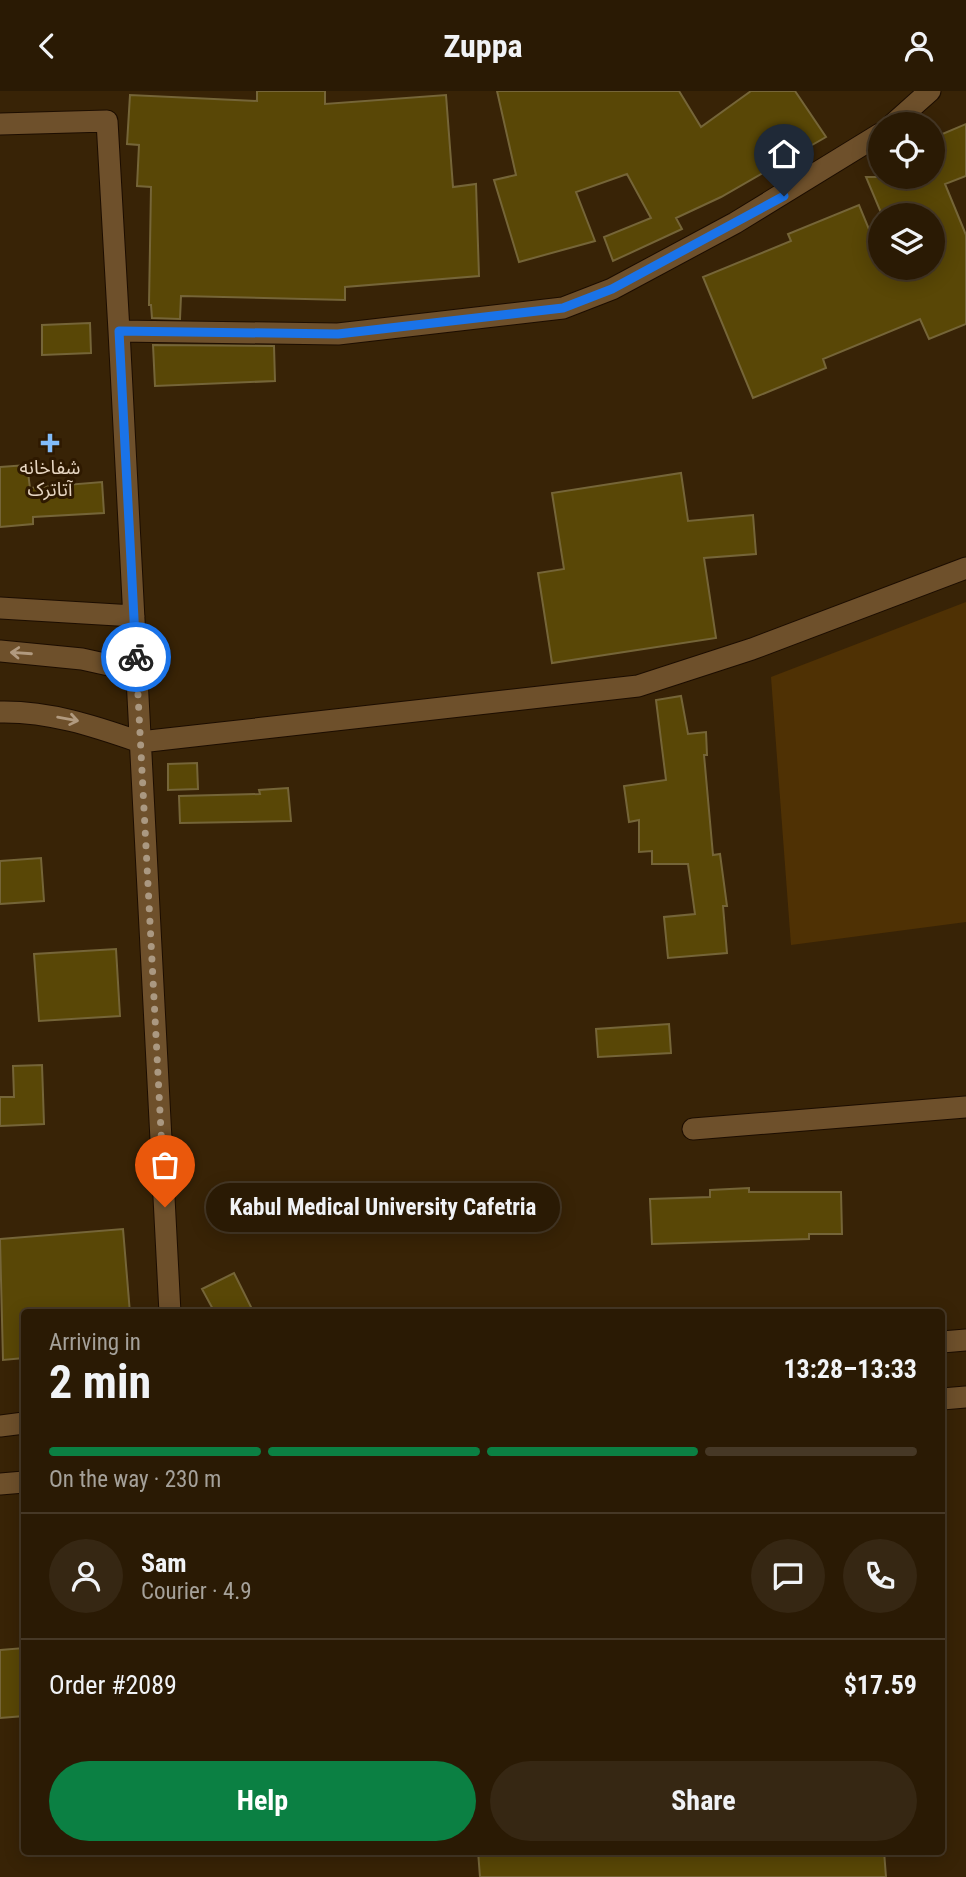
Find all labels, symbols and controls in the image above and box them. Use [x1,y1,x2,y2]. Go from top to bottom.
icon: back [28,27,66,65]
text: Zuppa [443,27,523,65]
icon: person [900,27,938,65]
map controls [868,112,945,280]
button: locate [868,112,945,189]
pin [754,124,814,196]
icon: home [765,135,803,173]
button: layers [868,203,945,280]
marker: شفاخانه آتاترک [40,433,60,453]
place label: شفاخانه آتاترک [20,456,80,501]
courier [101,622,171,692]
icon: bike [117,638,155,676]
one-way arrow [10,646,33,659]
one-way arrow [56,713,79,726]
pin [135,1135,195,1207]
icon: bag [146,1146,184,1184]
callout: Kabul Medical University Cafetria [207,1183,560,1231]
text: Kabul Medical University Cafetria [230,1194,536,1221]
text: Arriving in [49,1329,141,1356]
text: 13:28–13:33 [783,1354,917,1384]
text: 2 min [49,1355,151,1409]
text: On the way · 230 m [49,1466,221,1493]
button: person [49,1539,123,1613]
button: chat [751,1539,825,1613]
button: phone [843,1539,917,1613]
text: Sam [141,1548,187,1578]
text: Courier · 4.9 [141,1578,252,1605]
text: Order #2089 [49,1670,177,1700]
text: $17.59 [844,1670,917,1700]
button: Help [49,1761,476,1841]
button: Share [490,1761,917,1841]

